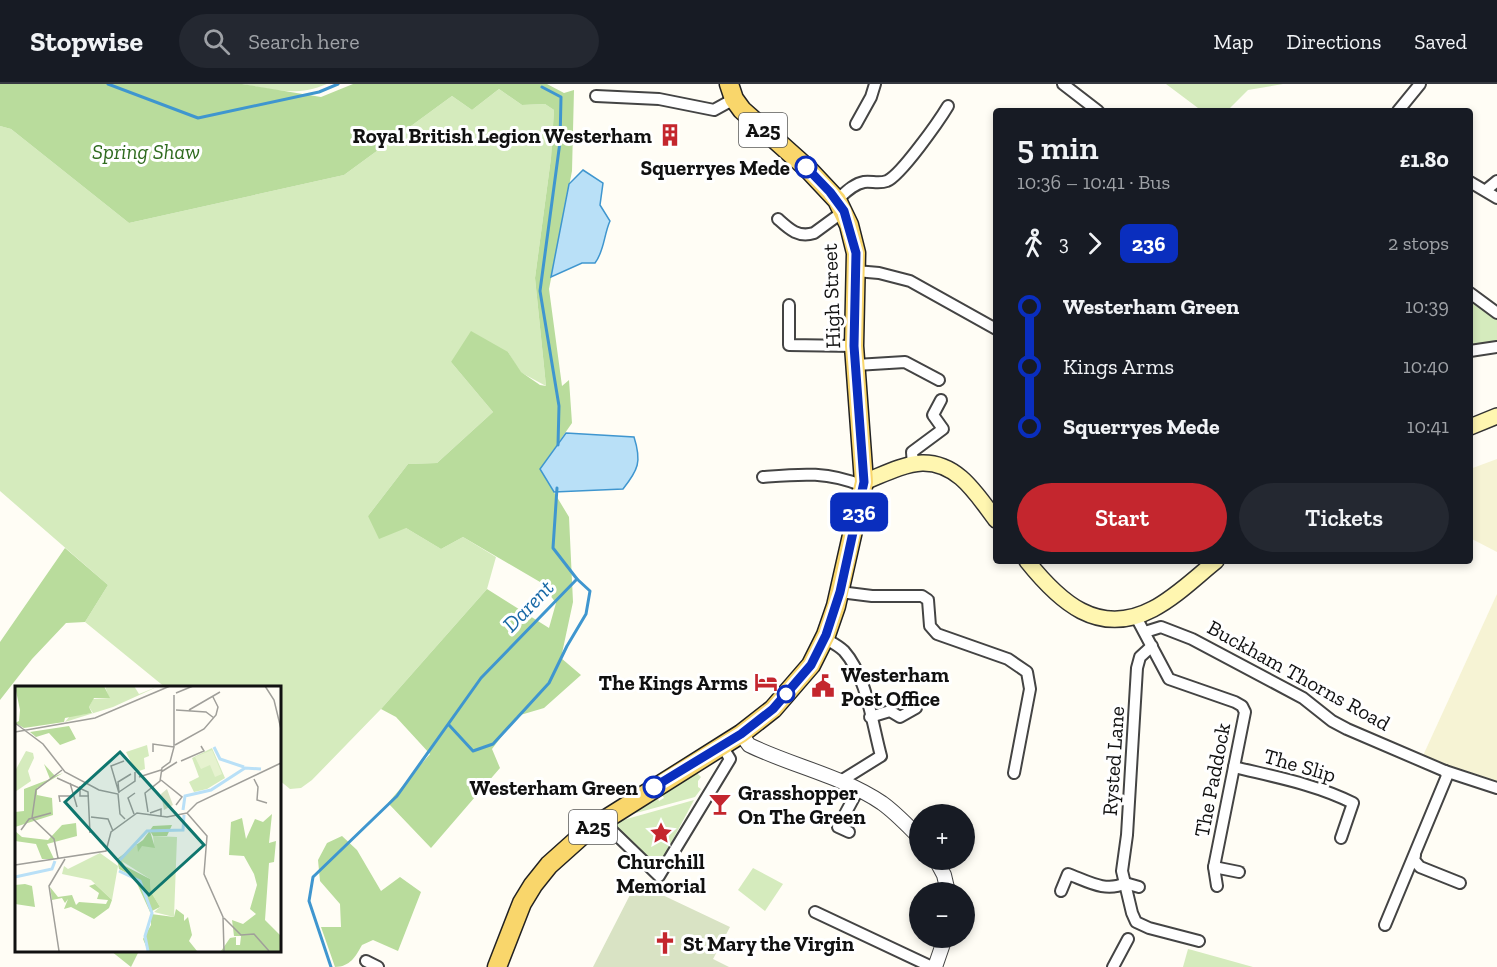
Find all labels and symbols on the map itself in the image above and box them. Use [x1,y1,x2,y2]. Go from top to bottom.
road number: A25 [739,113,787,147]
building icon: Royal British Legion Westerham [657,122,683,148]
place label: Royal British Legion Westerham [353,123,653,148]
park label: Spring Shaw [92,139,200,164]
place label: Squerryes Mede [640,155,790,180]
marker: Squerryes Mede [795,156,817,178]
street label: High Street [817,243,845,349]
line badge: 236 [824,492,894,532]
water label: Darent [497,574,560,638]
street label: Buckham Thorns Road [1203,614,1395,736]
place label: Westerham Post Office [841,662,950,711]
hotel icon: The Kings Arms [753,669,779,695]
place label: The Kings Arms [599,670,748,695]
public building icon: Westerham Post Office [810,673,836,699]
unlabelled marker [777,685,795,703]
inset map [15,686,280,952]
street label: Rysted Lane [1097,705,1129,817]
street label: The Paddock [1189,721,1235,839]
street label: The Slip [1261,743,1339,787]
place label: Westerham Green [470,775,639,800]
marker: Westerham Green [643,776,665,798]
place label: Grasshopper On The Green [738,780,866,829]
bar icon: Grasshopper On The Green [707,791,733,817]
road number: A25 [569,810,617,844]
place icon: Churchill Memorial [648,820,674,846]
place label: Churchill Memorial [616,849,706,898]
church icon: St Mary the Virgin [652,930,678,956]
place label: St Mary the Virgin [683,931,855,956]

